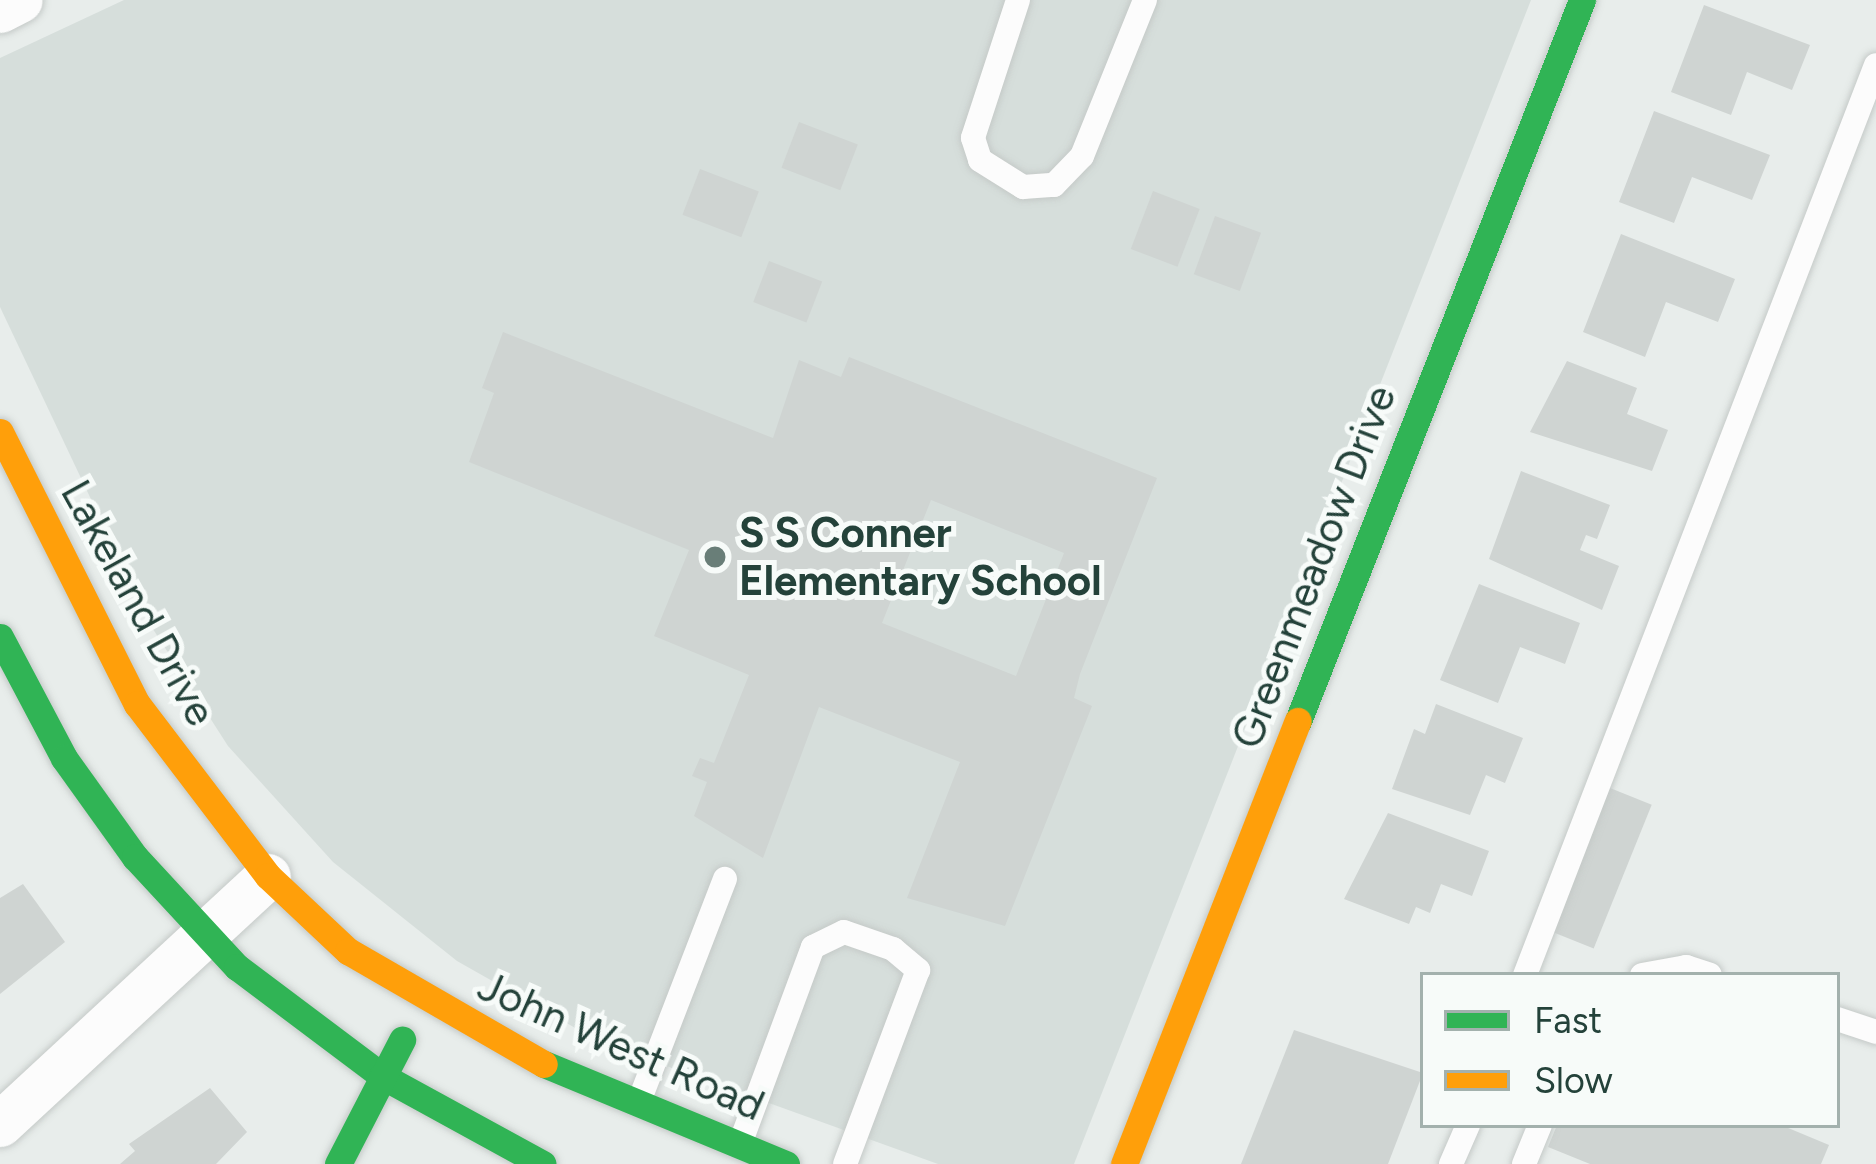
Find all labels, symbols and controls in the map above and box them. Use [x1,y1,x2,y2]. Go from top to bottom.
street label: Greenmeadow Drive [1222,379,1406,755]
street label: Lakeland Drive [50,472,226,734]
place label: S S Conner Elementary School [739,508,1102,606]
marker: S S Conner Elementary School [702,544,728,570]
street label: John West Road [470,960,772,1132]
legend [1420,972,1840,1128]
text: Fast [1534,999,1602,1042]
text: Slow [1534,1059,1613,1102]

